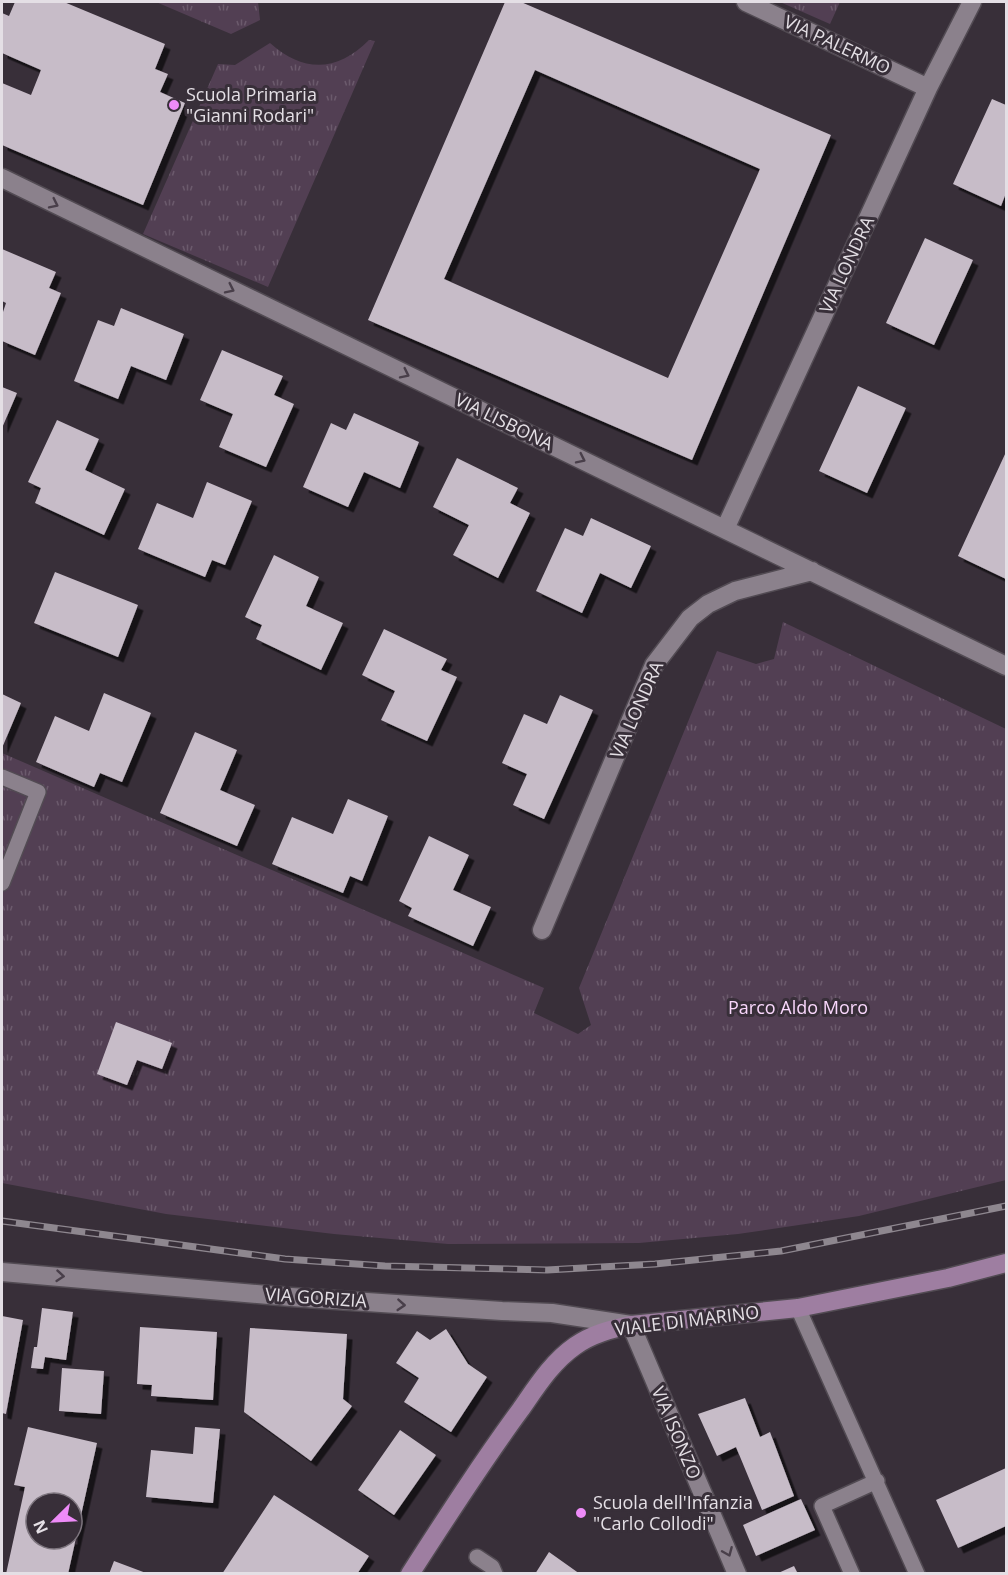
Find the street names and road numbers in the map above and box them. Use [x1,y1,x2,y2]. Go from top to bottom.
street label: VIA PALERMO [780,9,894,79]
street label: VIA LONDRA [813,212,879,317]
street label: VIA LISBONA [451,387,558,456]
street label: VIA LONDRA [604,657,669,762]
street label: VIA GORIZIA [264,1281,368,1313]
street label: VIALE DI MARINO [613,1299,760,1341]
street label: VIA ISONZO [647,1383,707,1483]

